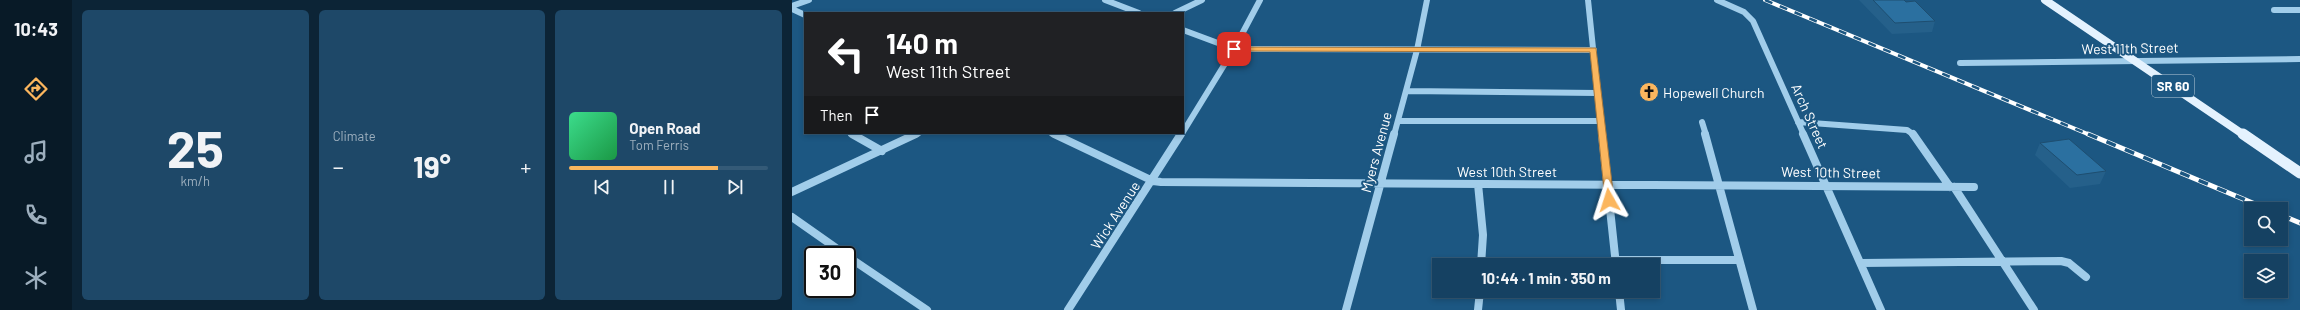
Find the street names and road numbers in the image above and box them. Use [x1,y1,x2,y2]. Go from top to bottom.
street label: West 11th Street [2081,39,2179,57]
road number: SR 60 [2152,75,2194,97]
street label: Arch Street [1788,81,1832,151]
street label: Myers Avenue [1357,110,1395,194]
street label: West 10th Street [1457,163,1557,180]
street label: West 10th Street [1781,163,1881,181]
street label: Wick Avenue [1087,178,1143,252]

